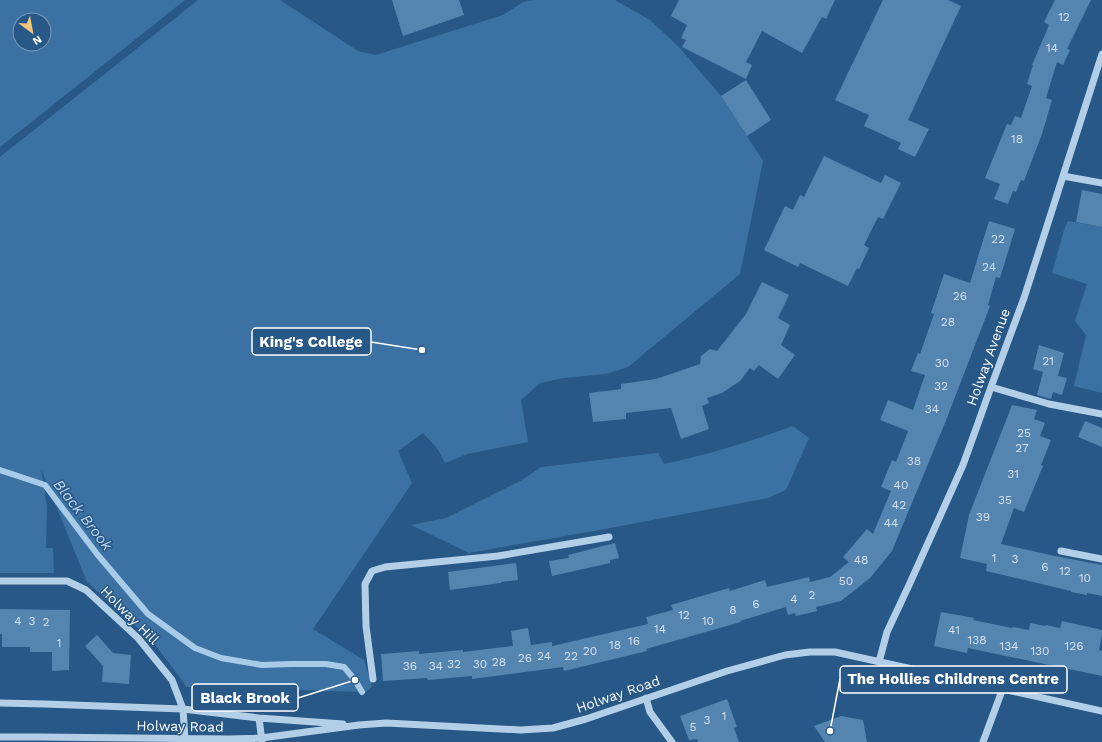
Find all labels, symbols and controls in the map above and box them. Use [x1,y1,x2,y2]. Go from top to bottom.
house number: 12 [1058,10,1070,24]
north arrow [12,12,52,52]
text: N [30,32,44,48]
house number: 14 [1046,41,1058,55]
house number: 18 [1011,132,1023,146]
house number: 22 [991,232,1005,246]
house number: 24 [982,260,996,274]
house number: 26 [953,289,967,303]
street label: Holway Avenue [963,306,1013,408]
house number: 28 [941,315,955,329]
callout: King's College [252,328,371,355]
text: King's College [259,333,363,351]
house number: 21 [1042,354,1054,368]
house number: 30 [935,356,949,370]
house number: 32 [934,379,948,393]
house number: 34 [925,402,939,416]
house number: 25 [1017,426,1031,440]
house number: 27 [1015,441,1029,455]
house number: 38 [907,454,921,468]
house number: 31 [1007,467,1019,481]
water label: Black Brook [50,476,117,555]
house number: 40 [894,478,908,492]
house number: 35 [998,493,1012,507]
house number: 42 [892,498,906,512]
house number: 39 [976,510,990,524]
house number: 44 [884,516,898,530]
house number: 1 [992,551,996,565]
house number: 3 [1012,552,1019,566]
house number: 48 [854,553,868,567]
house number: 6 [1041,560,1049,574]
house number: 12 [1059,564,1071,578]
house number: 10 [1079,571,1091,585]
house number: 50 [839,574,853,588]
street label: Holway Hill [98,583,163,648]
house number: 2 [809,588,816,602]
house number: 4 [790,592,798,606]
house number: 6 [752,597,760,611]
house number: 8 [729,603,737,617]
house number: 12 [678,608,690,622]
house number: 4 [14,614,22,628]
house number: 3 [29,614,36,628]
house number: 10 [702,614,714,628]
house number: 2 [43,615,50,629]
house number: 14 [654,622,666,636]
house number: 41 [948,623,960,637]
house number: 138 [967,633,987,647]
house number: 16 [628,634,640,648]
house number: 1 [57,636,61,650]
house number: 18 [609,638,621,652]
house number: 134 [999,639,1019,653]
house number: 126 [1065,639,1083,653]
house number: 20 [583,644,597,658]
house number: 130 [1030,644,1050,658]
house number: 24 [537,649,551,663]
house number: 22 [564,649,578,663]
house number: 26 [518,651,532,665]
house number: 28 [492,655,506,669]
house number: 32 [447,657,461,671]
house number: 30 [473,657,487,671]
house number: 36 [403,659,417,673]
house number: 34 [429,659,443,673]
callout: The Hollies Childrens Centre [840,666,1067,693]
text: The Hollies Childrens Centre [847,670,1059,688]
street label: Holway Road [574,672,662,716]
callout: Black Brook [192,684,298,711]
text: Black Brook [200,689,291,707]
house number: 1 [722,709,726,723]
house number: 3 [704,713,711,727]
street label: Holway Road [136,717,224,735]
house number: 5 [690,720,697,734]

